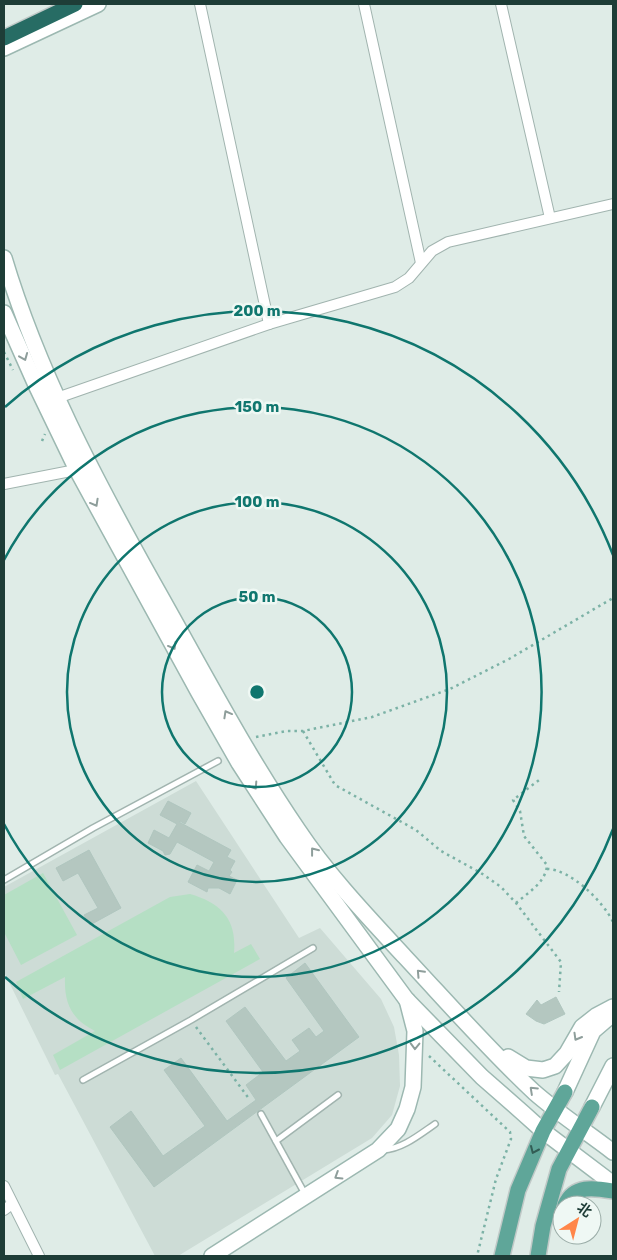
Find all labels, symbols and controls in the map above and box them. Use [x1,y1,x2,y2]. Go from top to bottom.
text: 200 m [233,302,281,320]
one-way arrow [18,352,28,361]
text: 150 m [235,398,279,416]
text: 100 m [235,493,279,511]
one-way arrow [89,497,99,506]
text: 50 m [239,588,275,606]
one-way arrow [167,640,177,649]
centre of rings [248,683,266,701]
one-way arrow [223,711,233,720]
one-way arrow [248,781,257,790]
one-way arrow [311,848,319,857]
one-way arrow [417,970,426,979]
one-way arrow [573,1032,583,1041]
one-way arrow [410,1042,420,1050]
one-way arrow [530,1087,539,1096]
one-way arrow [529,1145,540,1154]
one-way arrow [334,1170,344,1179]
north arrow [552,1195,602,1245]
text: 北 [574,1199,595,1221]

